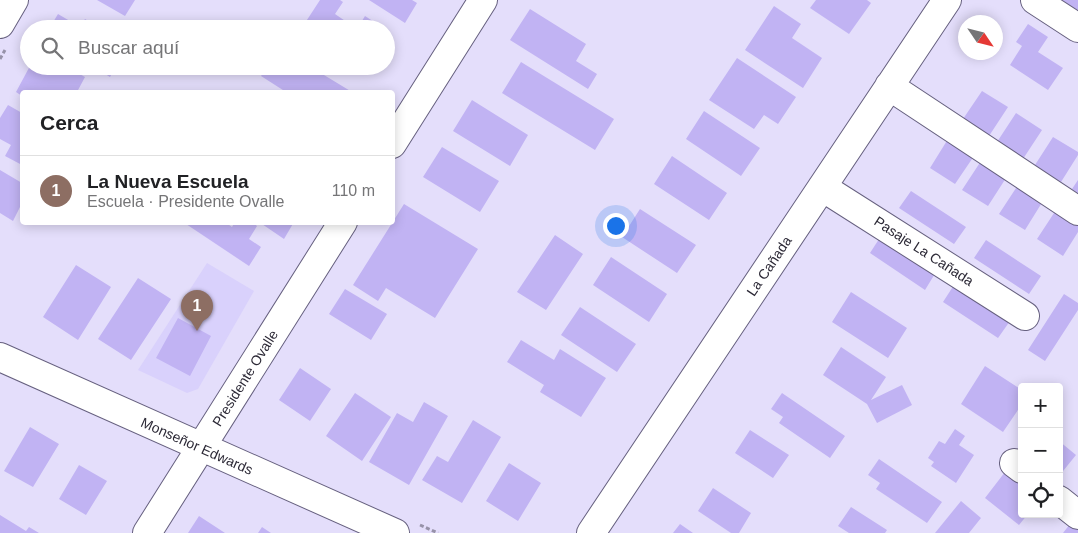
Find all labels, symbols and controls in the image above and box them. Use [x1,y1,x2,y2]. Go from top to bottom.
north arrow [958,15,1003,60]
search box [20,20,395,75]
icon: search [38,34,66,62]
text: Buscar aquí [78,37,179,58]
text: Cerca [40,111,98,134]
text: La Nueva Escuela [87,171,249,192]
text: 1 [52,182,60,199]
text: 110 m [332,182,375,199]
text: Escuela · Presidente Ovalle [87,193,284,210]
your location [603,213,629,239]
street label: Pasaje La Cañada [871,213,977,289]
street label: La Cañada [743,233,795,299]
pin: 1 [181,290,213,331]
street label: Presidente Ovalle [209,327,281,429]
map controls [1018,383,1063,518]
button: + [1018,383,1063,428]
street label: Monseñor Edwards [139,414,255,478]
button: − [1018,428,1063,473]
button: locate [1018,473,1063,518]

